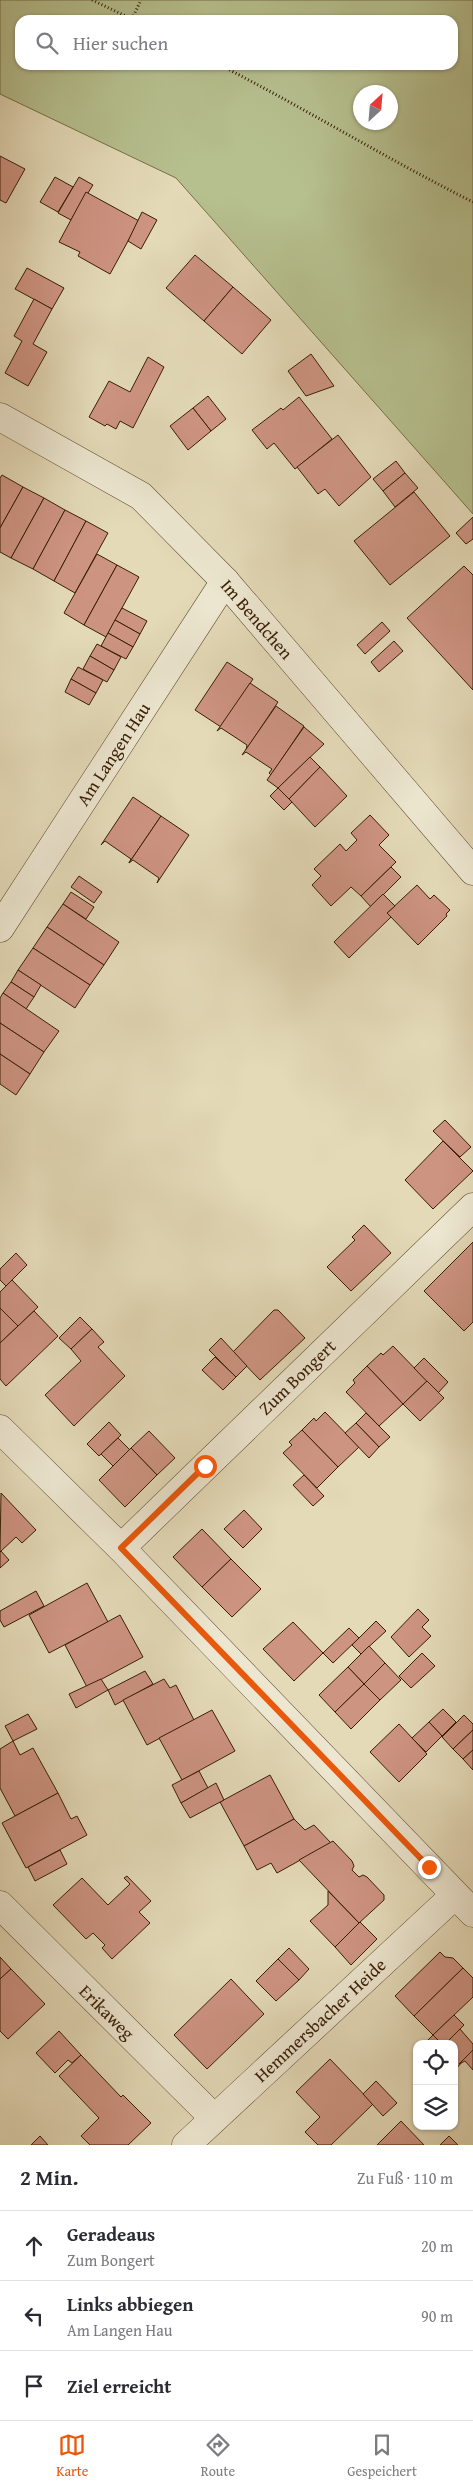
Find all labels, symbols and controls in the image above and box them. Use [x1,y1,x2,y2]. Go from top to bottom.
search box [15,15,458,70]
icon: search [33,29,61,57]
text: Hier suchen [73,29,168,57]
north arrow [353,85,398,130]
street label: Im Bendchen [214,573,300,665]
street label: Am Langen Hau [69,697,157,811]
street label: Zum Bongert [252,1333,342,1421]
route start [194,1455,217,1478]
route end [418,1856,441,1879]
street label: Hemmersbacher Heide [248,1952,392,2088]
street label: Erikaweg [73,1978,141,2046]
map controls [413,2040,458,2130]
button: locate [413,2040,458,2085]
button: layers [413,2085,458,2130]
text: 2 Min. [20,2162,78,2193]
text: Zu Fuß · 110 m [357,2166,453,2190]
text: Geradeaus [67,2220,155,2248]
icon: ahead [20,2232,48,2260]
text: 20 m [421,2234,453,2258]
text: Zum Bongert [67,2248,155,2272]
text: Links abbiegen [67,2290,193,2318]
icon: left [20,2302,48,2330]
text: 90 m [421,2304,453,2328]
text: Am Langen Hau [67,2318,172,2342]
icon: arrive [20,2372,48,2400]
text: Ziel erreicht [67,2372,171,2400]
tab: Karte [56,2431,88,2481]
tab: Route [201,2431,235,2481]
tab: Gespeichert [347,2431,417,2481]

